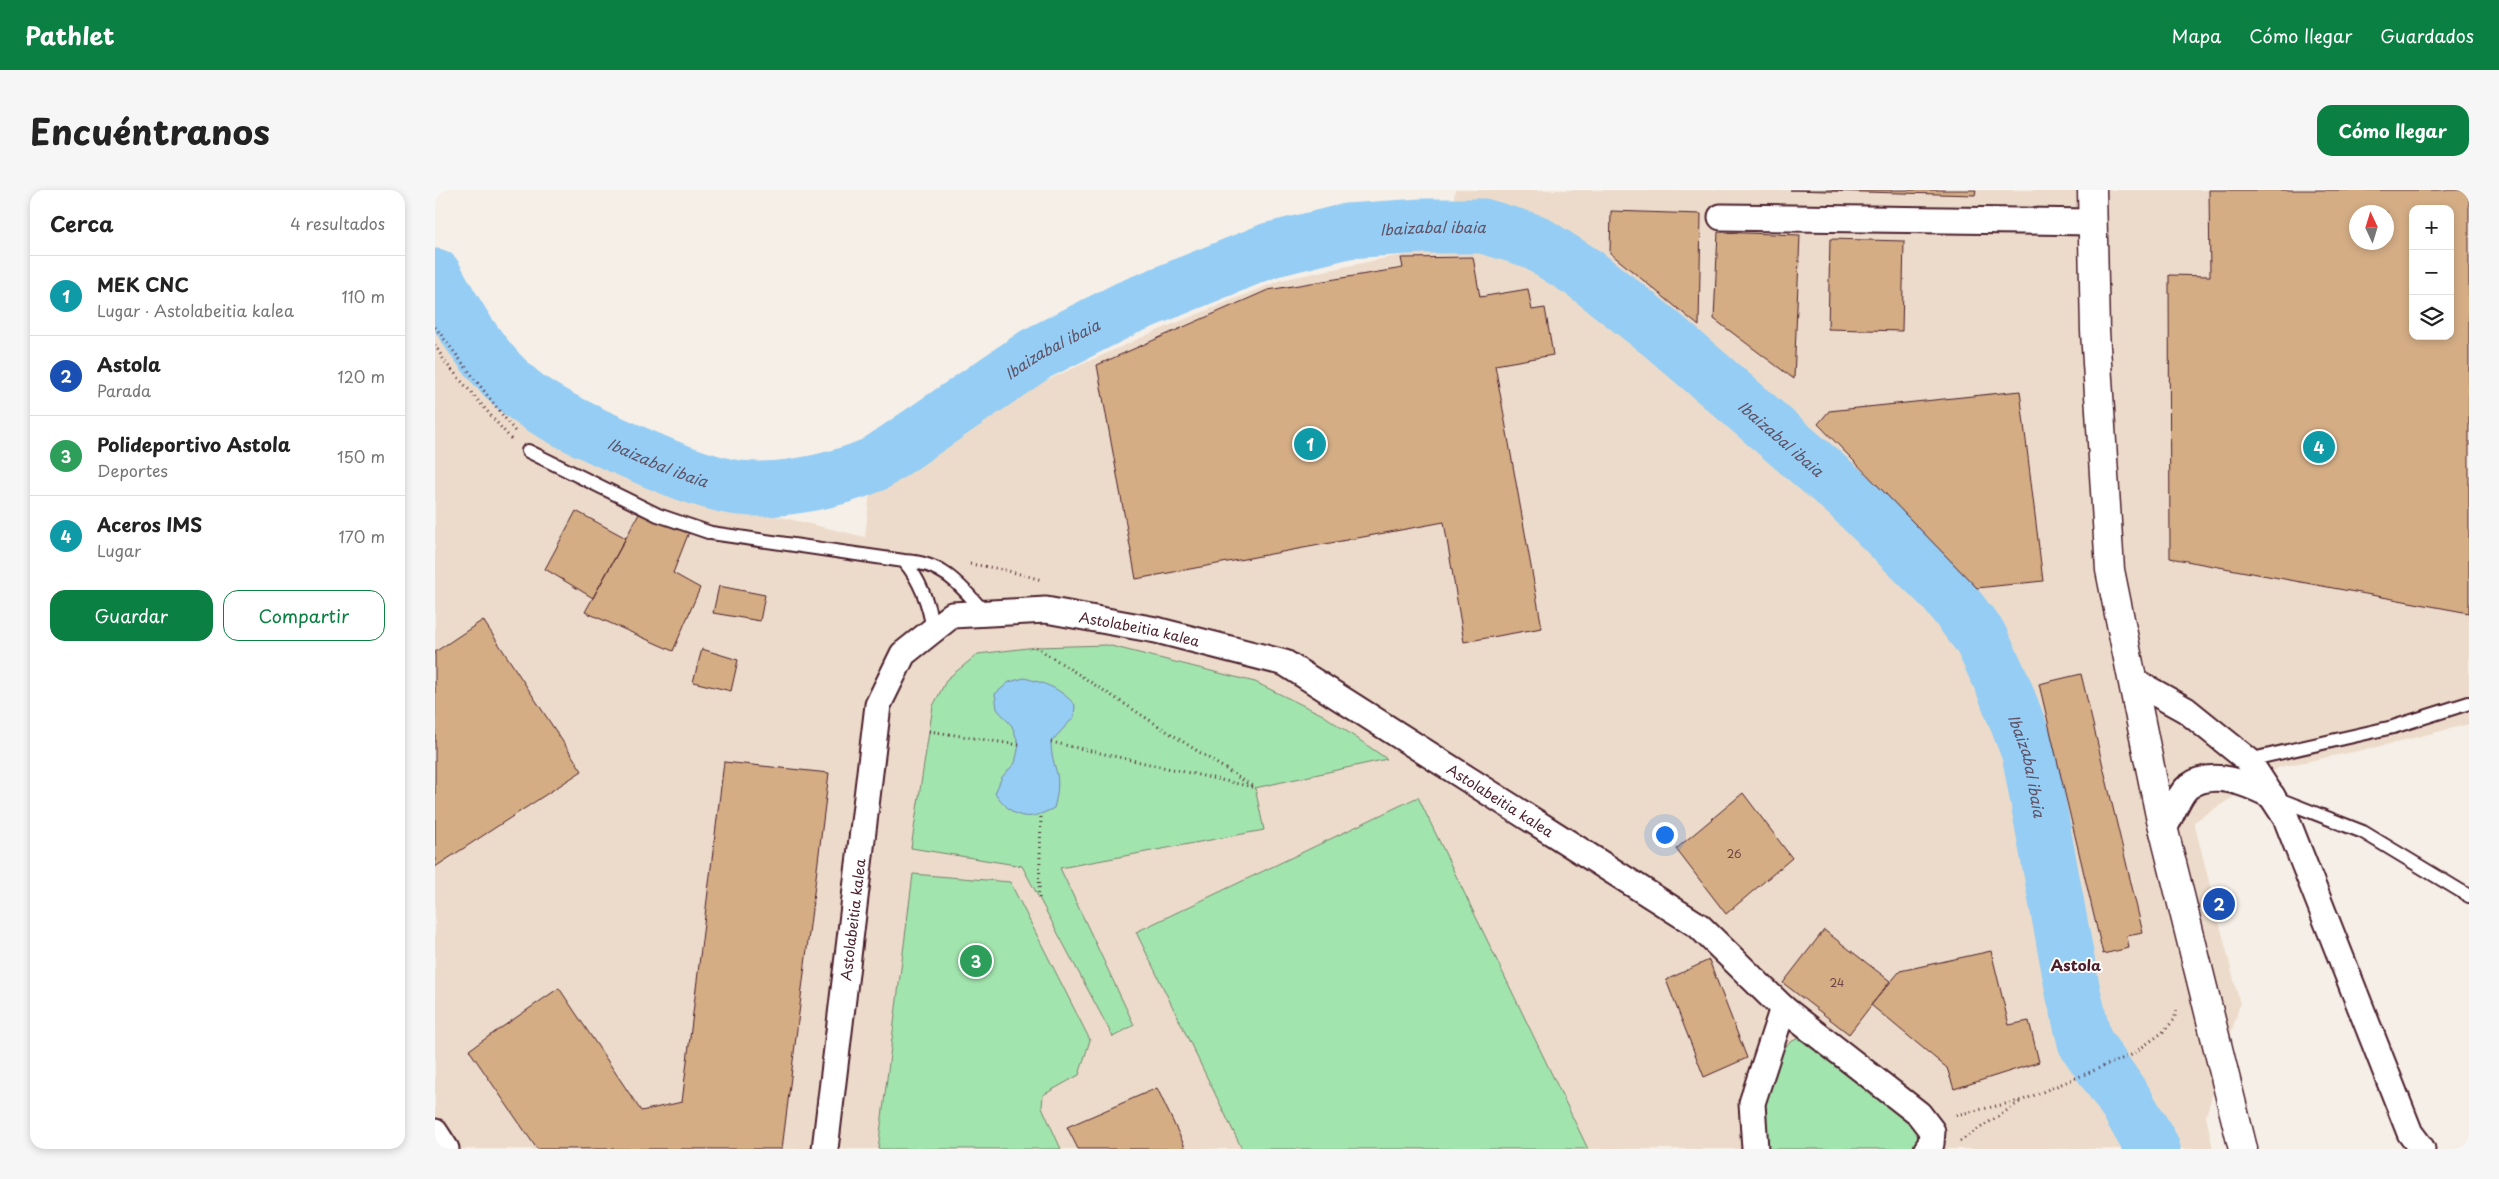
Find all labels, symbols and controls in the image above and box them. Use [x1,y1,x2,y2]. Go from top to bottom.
text: Pathlet [25,17,115,53]
text: Mapa [2172,22,2221,49]
text: Cómo llegar [2249,22,2352,49]
text: Guardados [2380,22,2474,49]
text: Encuéntranos [30,104,270,157]
button: Cómo llegar [2317,105,2469,156]
north arrow [2349,205,2394,250]
map controls [2409,205,2454,340]
button: + [2409,205,2454,250]
text: Cerca [50,207,114,239]
text: 4 resultados [290,211,385,235]
water label: Ibaizabal ibaia [1379,214,1486,240]
button: − [2409,250,2454,295]
text: MEK CNC [97,270,189,298]
text: 1 [62,284,70,308]
text: 110 m [342,284,385,308]
button: layers [2409,295,2454,340]
text: Lugar · Astolabeitia kalea [97,298,294,322]
water label: Ibaizabal ibaia [999,312,1104,384]
text: Astola [97,350,161,378]
text: 2 [60,364,72,388]
text: 120 m [338,364,385,388]
text: Parada [97,378,151,402]
water label: Ibaizabal ibaia [1734,394,1830,481]
pin: 1 [1294,425,1326,463]
pin: 4 [2303,428,2335,466]
text: Polideportivo Astola [97,430,291,458]
water label: Ibaizabal ibaia [604,431,712,492]
text: 3 [61,444,71,468]
text: 150 m [337,444,385,468]
text: Deportes [97,458,168,482]
text: Aceros IMS [97,510,202,538]
text: 4 [61,524,71,548]
text: 170 m [339,524,385,548]
text: Lugar [97,538,141,562]
button: Guardar [50,590,213,641]
button: Compartir [223,590,385,641]
street label: Astolabeitia kalea [1077,606,1202,651]
water label: Ibaizabal ibaia [2003,711,2052,820]
street label: Astolabeitia kalea [1443,758,1558,842]
your location [1652,822,1678,848]
house number: 26 [1726,845,1742,862]
street label: Astolabeitia kalea [835,857,870,982]
pin: 2 [2203,885,2235,923]
pin: 3 [960,942,992,980]
district label: Astola [2051,953,2101,976]
house number: 24 [1830,974,1844,991]

